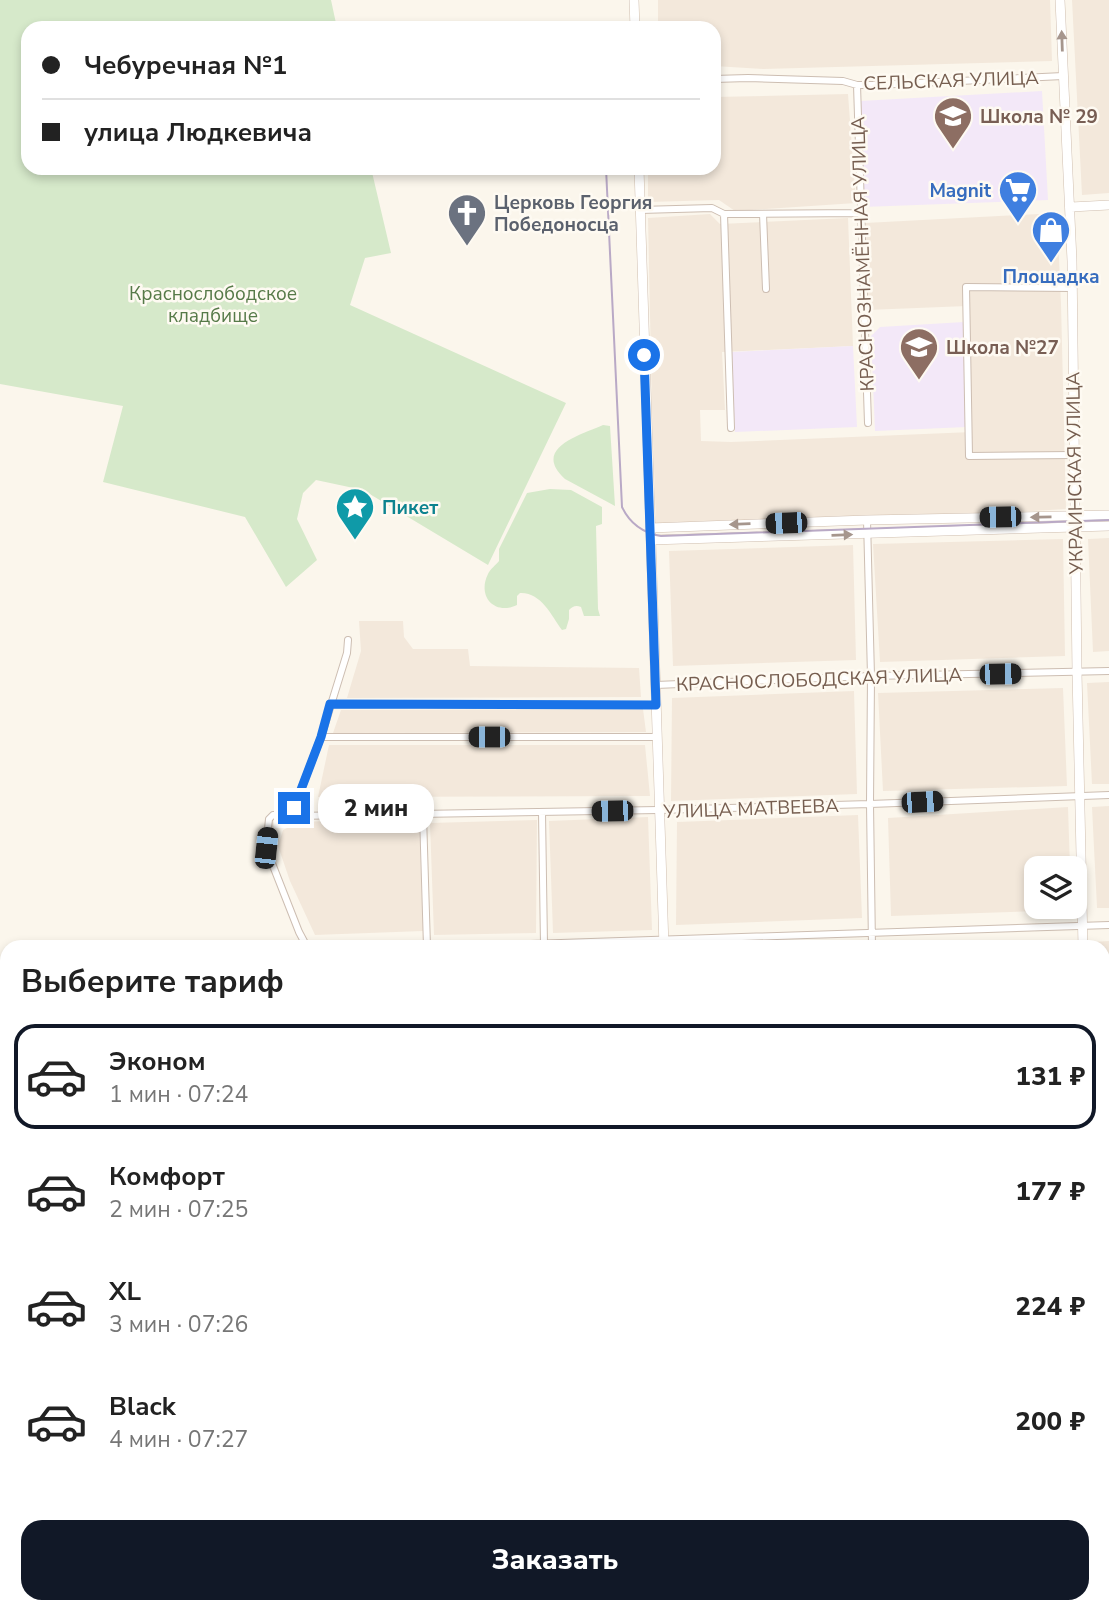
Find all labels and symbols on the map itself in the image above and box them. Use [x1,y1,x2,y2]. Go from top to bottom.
one-way arrow [1056,30,1067,52]
street label: СЕЛЬСКАЯ УЛИЦА [863,65,1039,97]
school or university icon: Школа № 29 [932,95,974,150]
place label: Школа № 29 [980,104,1098,130]
street label: КРАСНОЗНАМЁННАЯ УЛИЦА [845,116,881,392]
supermarket icon: Magnit [997,169,1039,224]
place label: Magnit [929,178,992,204]
place label: Церковь Георгия Победоносца [494,190,653,238]
church icon: Церковь Георгия Победоносца [446,192,488,247]
shop icon: Площадка [1030,209,1072,264]
place label: Площадка [1002,264,1100,290]
park label: Краснослободское кладбище [129,281,297,329]
school or university icon: Школа №27 [898,326,940,381]
place label: Школа №27 [946,335,1059,361]
route start [628,339,660,371]
street label: УКРАИНСКАЯ УЛИЦА [1060,371,1090,576]
place icon: Пикет [334,486,376,541]
place label: Пикет [382,495,438,521]
car [979,506,1022,528]
one-way arrow [1030,511,1052,522]
car [765,512,808,534]
one-way arrow [729,519,751,530]
one-way arrow [831,529,853,540]
street label: КРАСНОСЛОБОДСКАЯ УЛИЦА [676,662,963,698]
car [979,663,1022,685]
car [469,727,511,748]
callout: 2 мин [318,784,434,832]
car [901,790,944,814]
route end [278,792,310,824]
street label: УЛИЦА МАТВЕЕВА [662,793,839,825]
car [591,800,634,822]
car [254,826,279,870]

